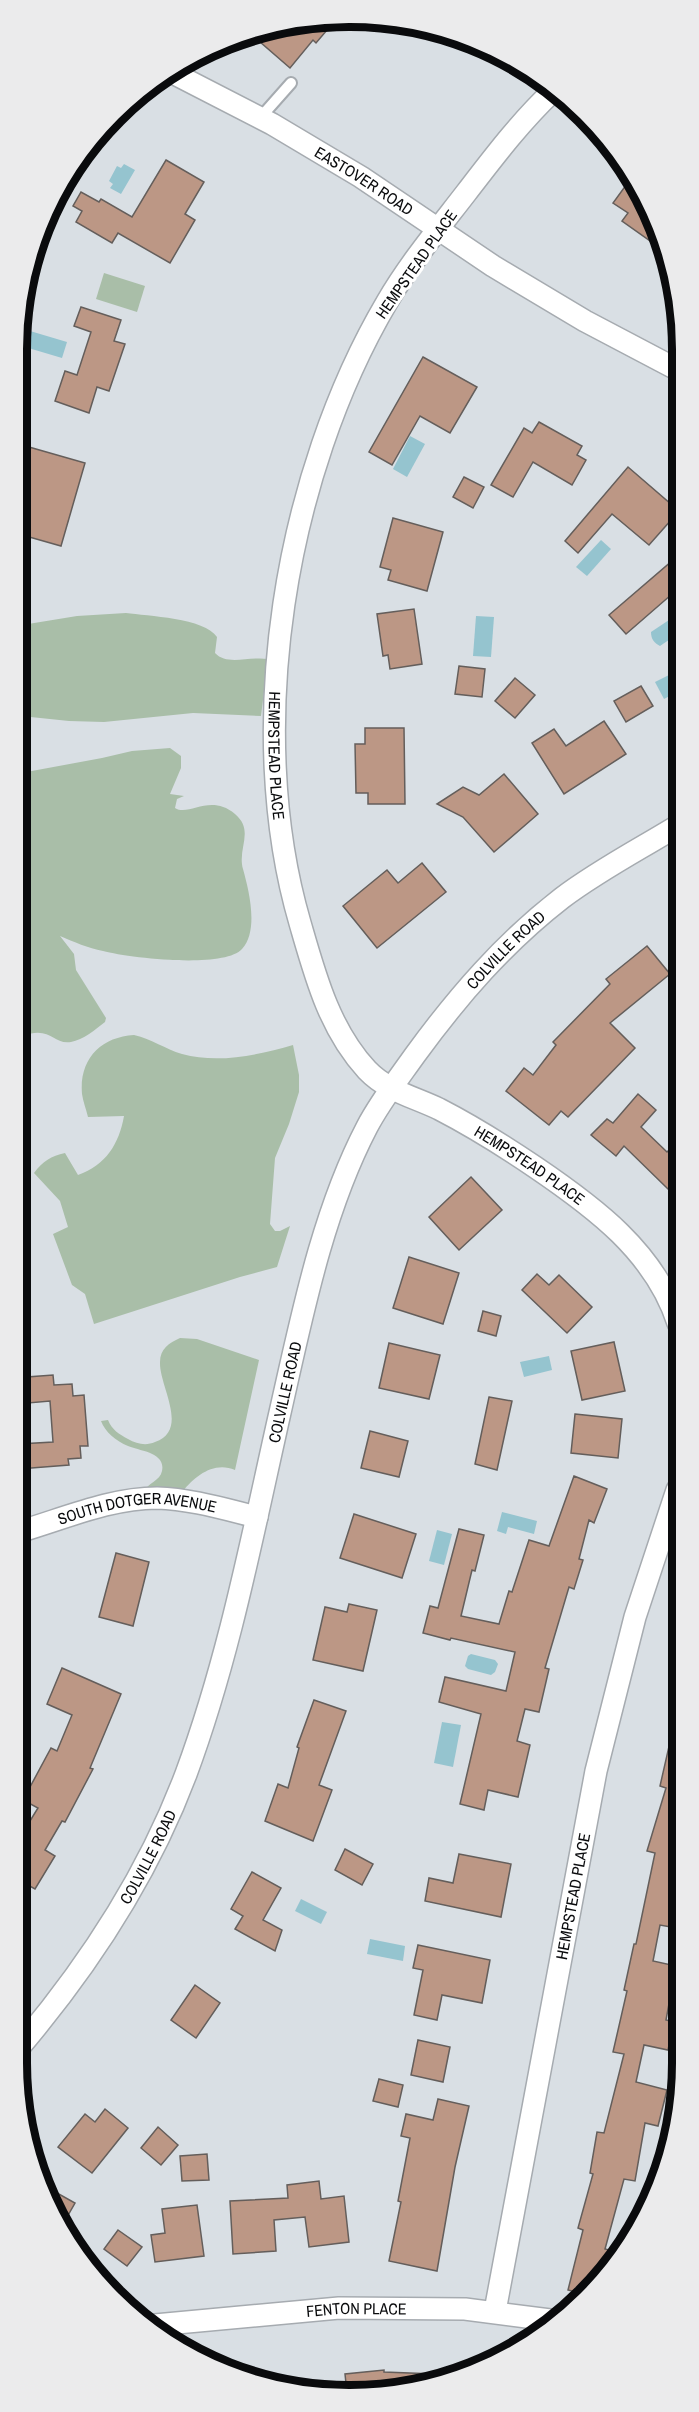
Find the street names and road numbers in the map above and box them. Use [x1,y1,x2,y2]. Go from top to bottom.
street label: EASTOVER ROAD [311,141,418,220]
street label: HEMPSTEAD PLACE [370,205,462,323]
street label: HEMPSTEAD PLACE [263,691,290,821]
street label: COLVILLE ROAD [461,905,550,994]
street label: HEMPSTEAD PLACE [470,1120,589,1210]
street label: COLVILLE ROAD [263,1339,307,1445]
street label: SOUTH DOTGER AVENUE [55,1487,219,1530]
street label: COLVILLE ROAD [114,1806,181,1908]
street label: HEMPSTEAD PLACE [550,1831,595,1961]
street label: FENTON PLACE [305,2297,407,2322]

